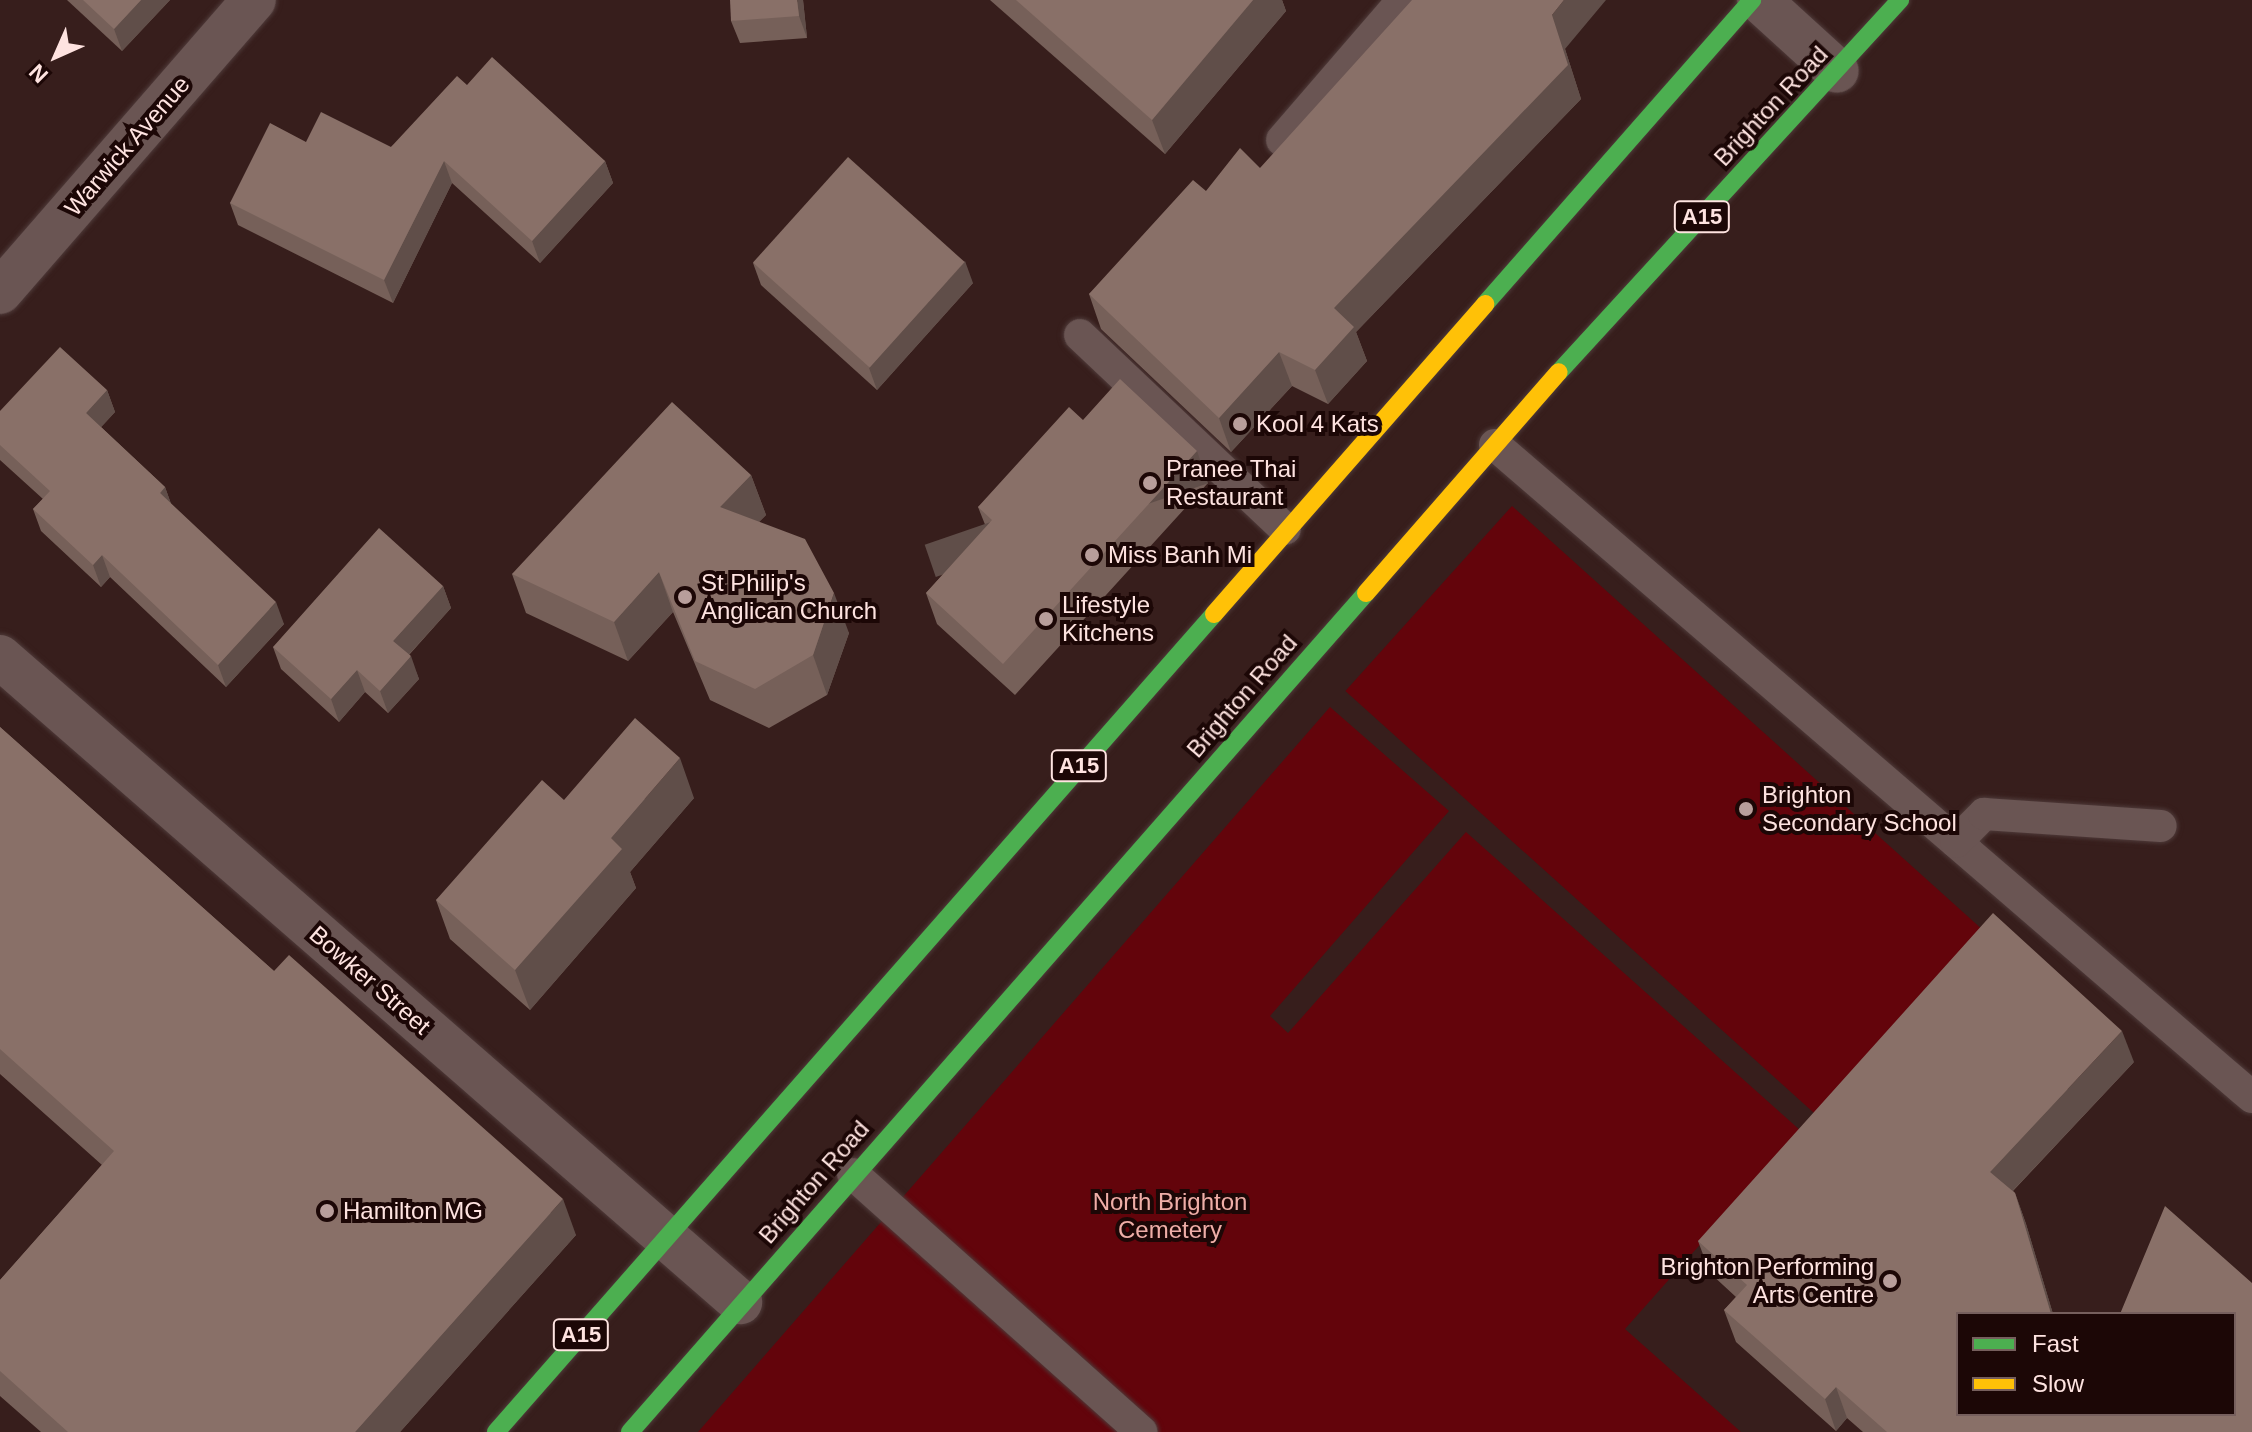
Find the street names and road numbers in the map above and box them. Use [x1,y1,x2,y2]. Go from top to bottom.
street label: Brighton Road [1708,40,1834,172]
street label: Warwick Avenue [58,70,196,222]
road number: A15 [1672,199,1732,235]
street label: Brighton Road [1181,629,1303,763]
road number: A15 [1049,748,1109,784]
street label: Bowker Street [304,920,436,1040]
street label: Brighton Road [753,1115,875,1249]
road number: A15 [551,1317,611,1353]

